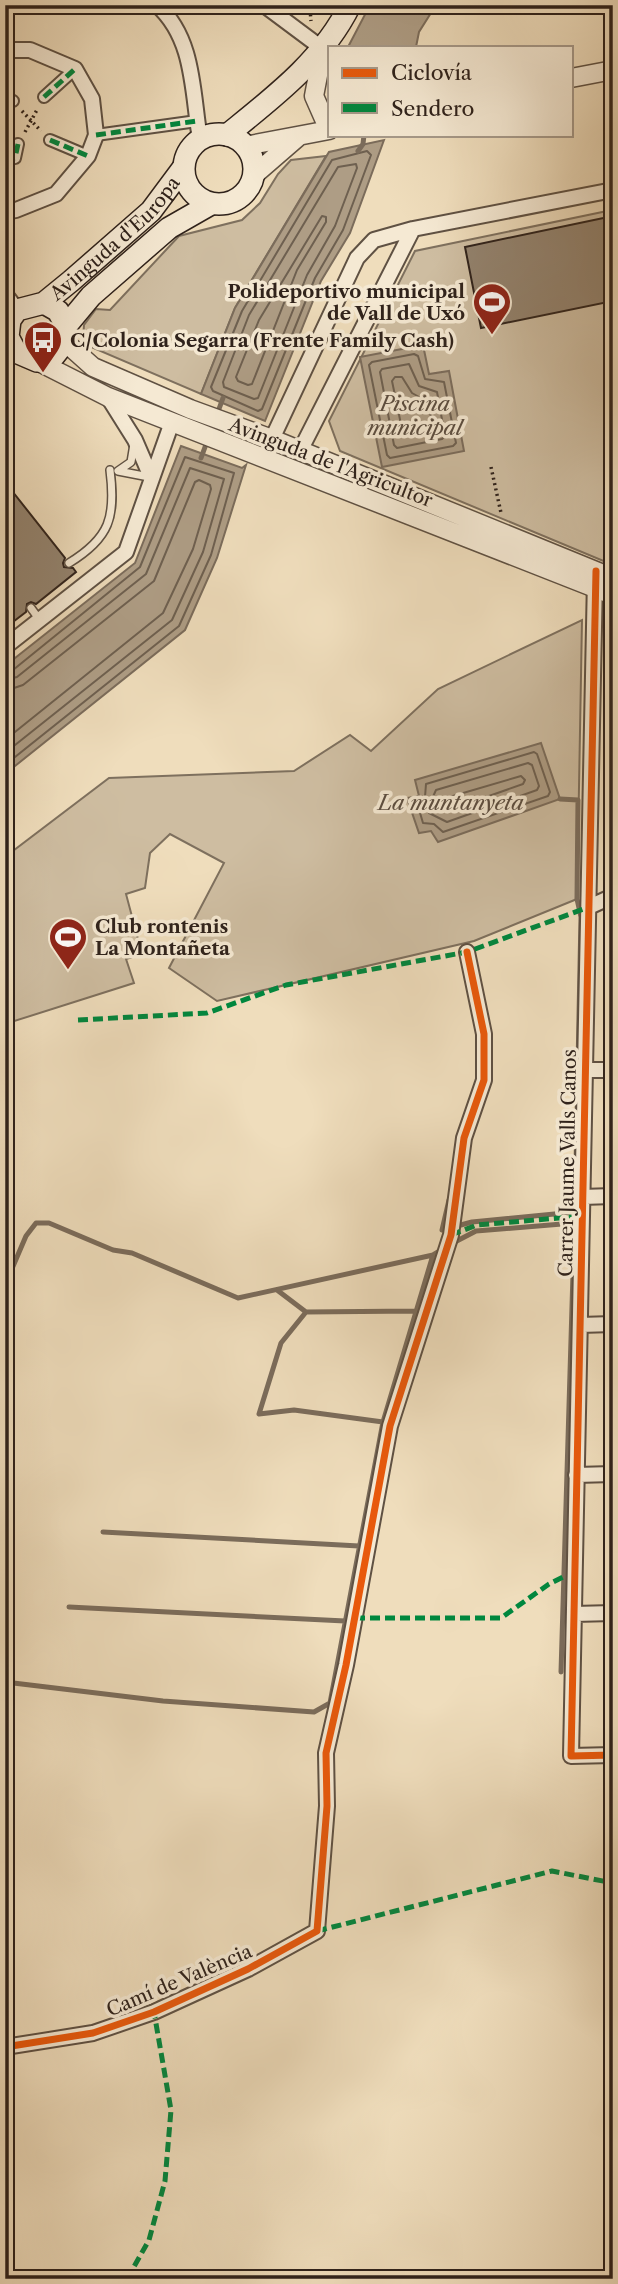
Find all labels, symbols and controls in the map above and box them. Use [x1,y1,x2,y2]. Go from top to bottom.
legend [328,46,572,136]
text: Ciclovía [391,60,473,85]
text: Sendero [391,96,475,121]
street label: Avinguda d'Europa [45,172,185,306]
place label: Polideportivo municipal de Vall de Uxó [227,280,465,325]
sports icon: Polideportivo municipal de Vall de Uxó [471,281,513,336]
bus stop icon: C/Colonia Segarra (Frente Family Cash) [22,319,64,374]
place label: C/Colonia Segarra (Frente Family Cash) [70,329,454,352]
water label: Piscina municipal [366,391,465,440]
street label: Avinguda de l'Agricultor [225,413,436,512]
water label: La muntanyeta [376,790,524,815]
place label: Club rontenis La Montañeta [95,915,231,960]
sports icon: Club rontenis La Montañeta [47,916,89,971]
street label: Carrer Jaume Valls Canos [554,1049,581,1277]
street label: Camí de València [103,1939,255,2021]

